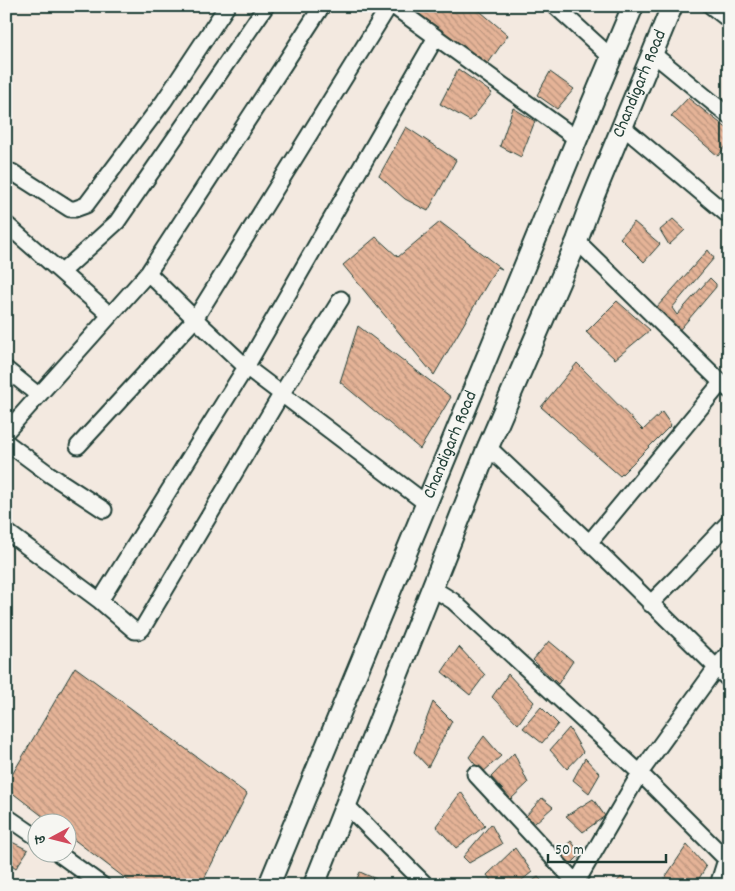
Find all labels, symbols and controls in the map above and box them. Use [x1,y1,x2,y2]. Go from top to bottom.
street label: Chandigarh Road [606,26,673,142]
street label: Chandigarh Road [417,387,484,503]
north arrow [28,814,78,864]
scale bar [548,831,665,863]
text: उ [31,833,52,845]
text: 50 m [555,840,584,862]

